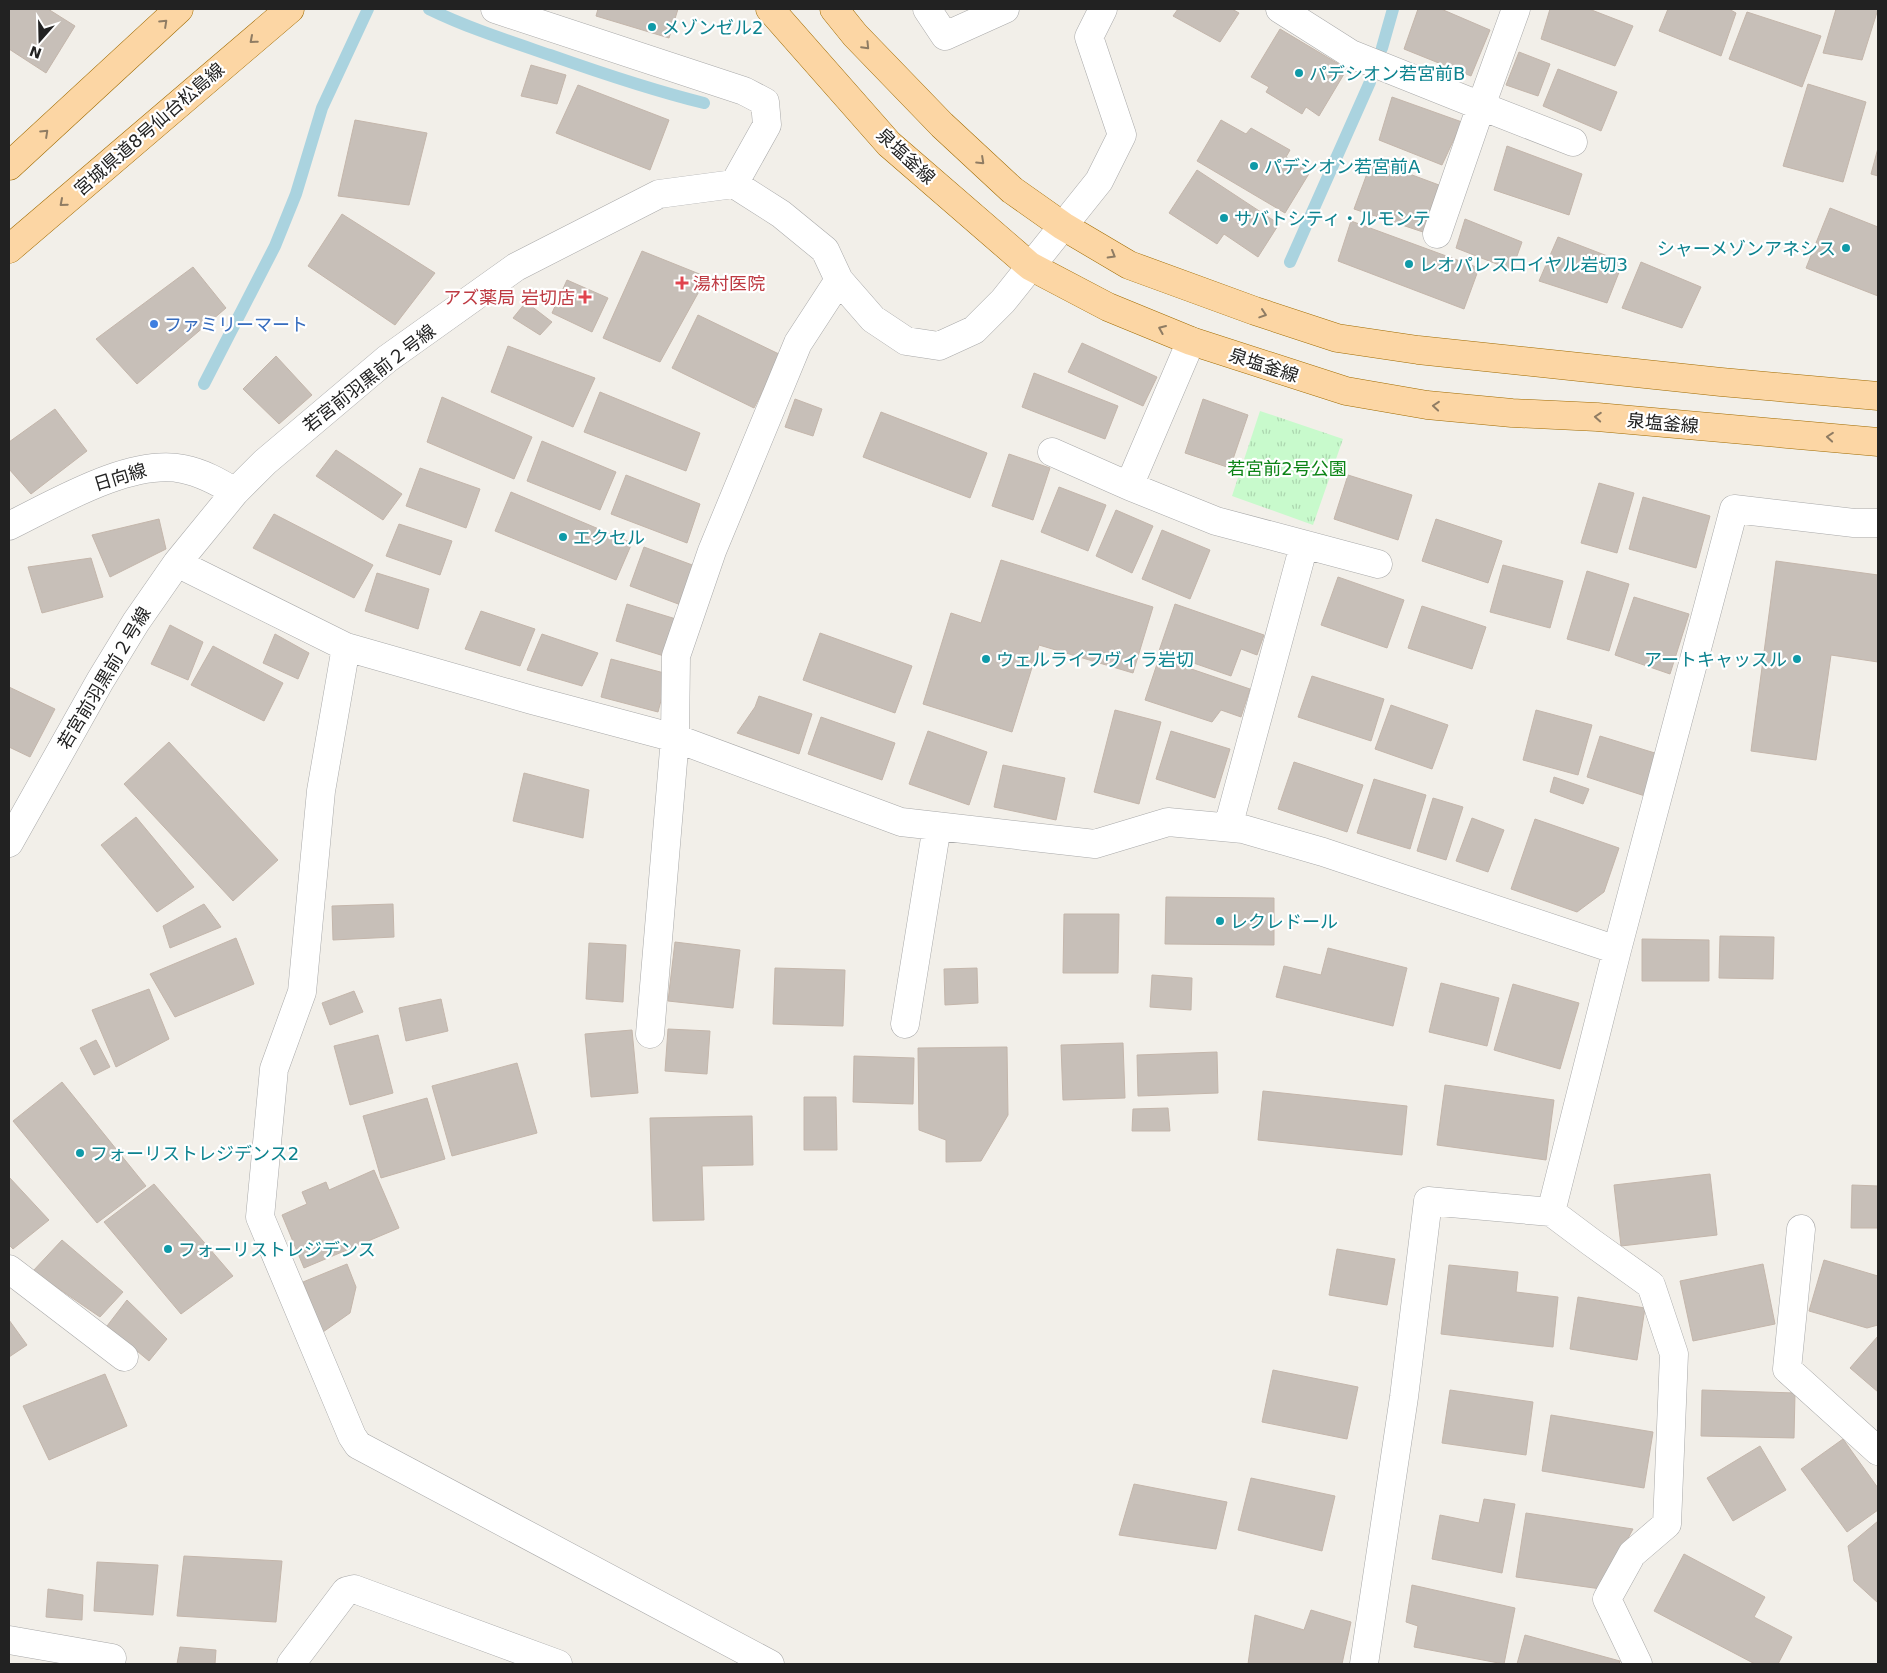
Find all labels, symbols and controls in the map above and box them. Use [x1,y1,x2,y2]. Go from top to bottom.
north arrow [15,15,65,65]
place label: メゾンゼル2 [662,17,763,38]
one-way arrow [159,20,168,29]
marker: メゾンゼル2 [646,21,658,33]
one-way arrow [249,35,258,44]
one-way arrow [860,40,869,49]
text: N [27,43,44,62]
street label: 宮城県道8号仙台松島線 [70,58,228,200]
place label: パデシオン若宮前B [1309,63,1465,84]
marker: パデシオン若宮前B [1293,67,1305,79]
street label: 泉塩釜線 [873,124,939,188]
one-way arrow [39,130,48,139]
one-way arrow [975,155,984,164]
place label: パデシオン若宮前A [1264,156,1421,177]
marker: パデシオン若宮前A [1248,160,1260,172]
one-way arrow [59,197,68,206]
place label: サバトシティ・ルモンテ [1234,208,1431,229]
marker: サバトシティ・ルモンテ [1218,212,1230,224]
place label: シャーメゾンアネシス [1657,238,1836,259]
marker: シャーメゾンアネシス [1840,242,1852,254]
one-way arrow [1107,249,1116,259]
place label: レオパレスロイヤル岩切3 [1419,254,1628,275]
marker: レオパレスロイヤル岩切3 [1403,258,1415,270]
place label: 湯村医院 [693,273,765,294]
marker: 湯村医院 [675,276,689,290]
place label: アズ薬局 岩切店 [443,287,575,308]
marker: アズ薬局 岩切店 [579,291,591,303]
one-way arrow [1259,308,1267,318]
place label: ファミリーマート [164,314,308,335]
marker: ファミリーマート [148,318,160,330]
street label: 若宮前羽黒前２号線 [299,320,439,436]
one-way arrow [1159,325,1167,335]
street label: 泉塩釜線 [1227,344,1301,386]
one-way arrow [1432,401,1440,412]
street label: 泉塩釜線 [1626,409,1700,437]
one-way arrow [1594,412,1602,423]
one-way arrow [1825,432,1833,443]
park label: 若宮前2号公園 [1227,458,1347,479]
street label: 日向線 [91,459,149,495]
place label: エクセル [573,527,645,548]
marker: エクセル [557,531,569,543]
street label: 若宮前羽黒前２号線 [53,603,155,753]
place label: ウェルライフヴィラ岩切 [996,649,1194,670]
place label: アートキャッスル [1644,649,1787,670]
marker: ウェルライフヴィラ岩切 [980,653,992,665]
marker: アートキャッスル [1791,653,1803,665]
place label: レクレドール [1230,911,1338,932]
marker: レクレドール [1214,915,1226,927]
place label: フォーリストレジデンス2 [90,1143,299,1164]
marker: フォーリストレジデンス2 [74,1147,86,1159]
place label: フォーリストレジデンス [178,1239,376,1260]
marker: フォーリストレジデンス [162,1243,174,1255]

